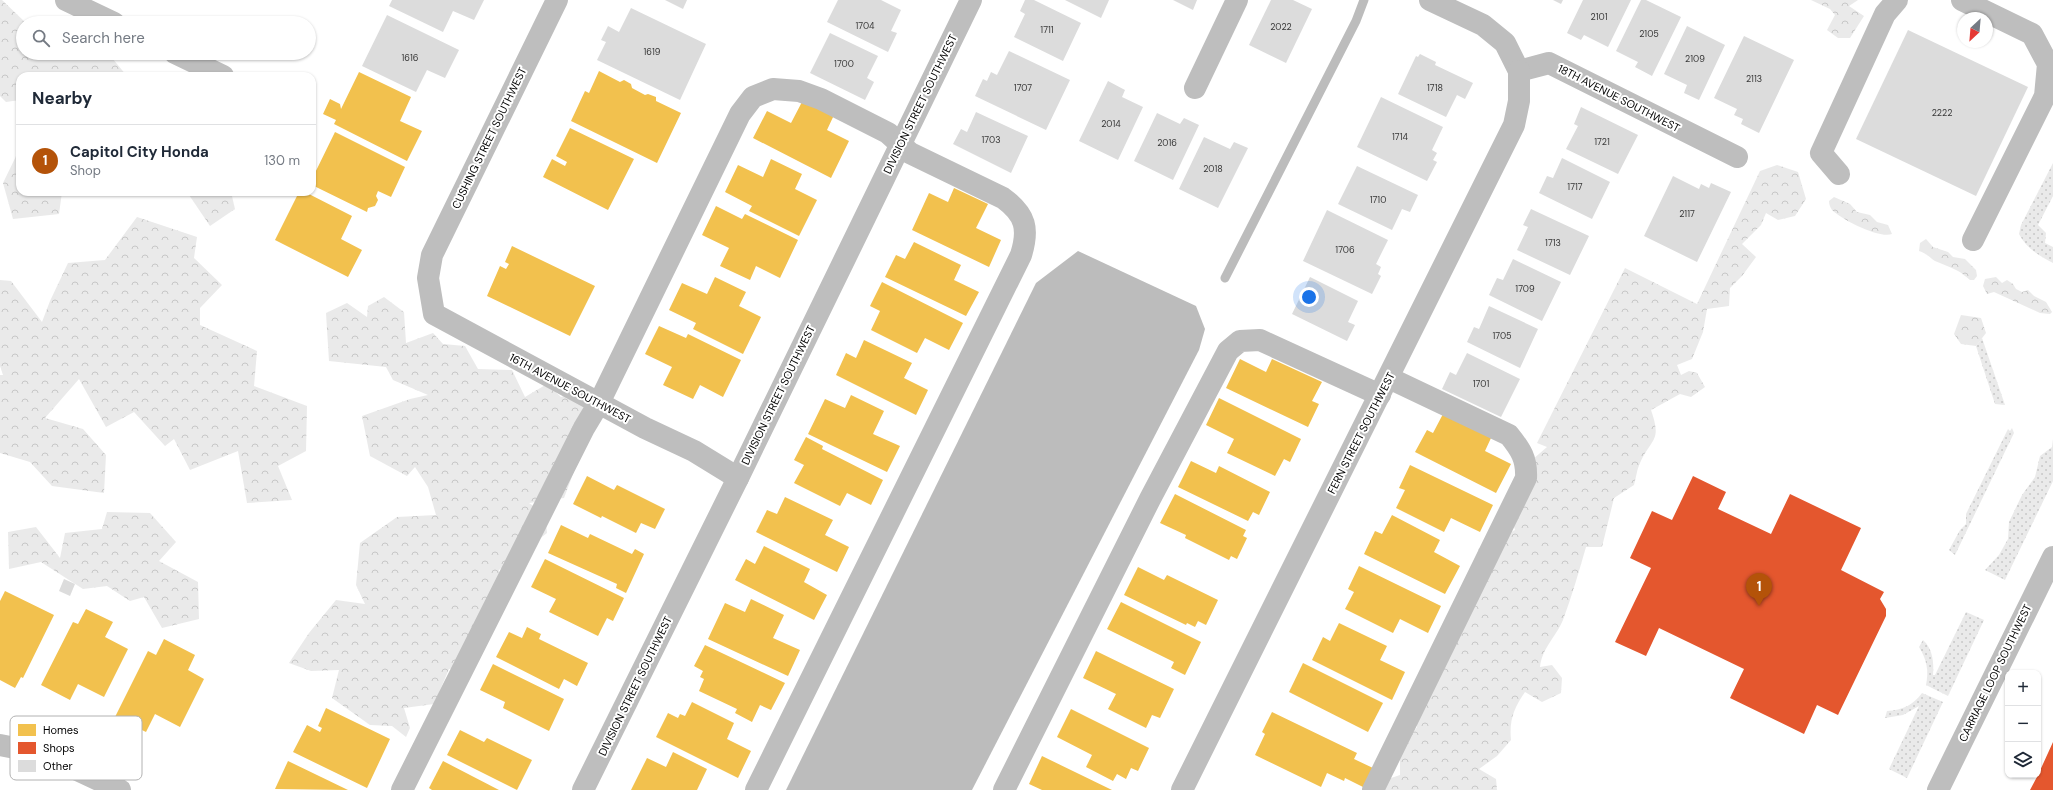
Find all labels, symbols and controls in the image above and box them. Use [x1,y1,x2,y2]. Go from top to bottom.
house number: 2101 [1591,11,1608,23]
north arrow [1957,12,1993,48]
search box [16,16,316,60]
house number: 1704 [855,20,875,32]
house number: 2022 [1270,21,1292,33]
house number: 1711 [1040,24,1054,36]
icon: search [30,27,52,49]
text: Search here [62,28,145,48]
house number: 2105 [1639,28,1659,40]
street label: DIVISION STREET SOUTHWEST [880,32,960,176]
house number: 1619 [644,46,661,58]
house number: 1616 [402,52,419,64]
house number: 2109 [1685,53,1705,65]
house number: 1700 [834,58,854,70]
street label: 18TH AVENUE SOUTHWEST [1556,61,1682,135]
street label: CUSHING STREET SOUTHWEST [449,65,529,211]
house number: 2113 [1746,73,1762,85]
house number: 1707 [1014,82,1032,94]
house number: 1718 [1427,82,1443,94]
text: Nearby [32,87,92,109]
house number: 2222 [1932,107,1952,119]
house number: 2014 [1101,118,1121,130]
house number: 1714 [1392,131,1408,143]
house number: 1703 [982,134,1000,146]
house number: 1721 [1594,136,1610,148]
house number: 2016 [1157,137,1177,149]
text: Capitol City Honda [70,142,209,162]
text: 1 [43,152,47,169]
text: 130 m [264,152,300,169]
text: Shop [70,162,101,179]
house number: 2018 [1203,163,1223,175]
house number: 1717 [1567,181,1583,193]
house number: 1710 [1370,194,1386,206]
house number: 2117 [1679,208,1695,220]
house number: 1713 [1545,237,1561,249]
house number: 1706 [1335,244,1355,256]
house number: 1709 [1515,283,1535,295]
your location [1299,287,1319,307]
street label: DIVISION STREET SOUTHWEST [738,323,818,467]
house number: 1705 [1492,330,1512,342]
street label: 16TH AVENUE SOUTHWEST [507,350,633,426]
street label: FERN STREET SOUTHWEST [1324,370,1398,496]
house number: 1701 [1473,378,1489,390]
pin: 1 [1746,573,1772,606]
street label: CARRIAGE LOOP SOUTHWEST [1956,602,2034,744]
street label: DIVISION STREET SOUTHWEST [595,614,675,758]
map controls [2005,670,2041,778]
button: + [2005,670,2041,706]
button: − [2005,706,2041,742]
legend [10,716,142,780]
text: Homes [43,723,79,737]
text: Shops [43,741,75,755]
button: layers [2005,742,2041,778]
text: Other [43,759,72,773]

